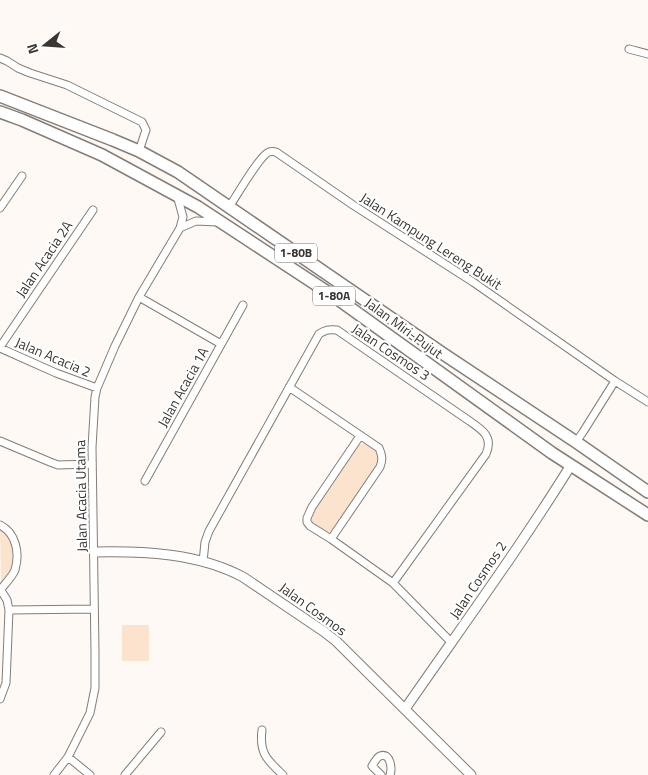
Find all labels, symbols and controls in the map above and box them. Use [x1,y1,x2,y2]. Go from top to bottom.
north arrow [20,20,70,70]
text: N [21,41,44,57]
street label: Jalan Kampung Lereng Bukit [356,187,506,294]
street label: Jalan Acacia 2A [10,216,77,301]
road number: 1-80B [275,244,317,262]
road number: 1-80A [313,286,355,306]
street label: Jalan Miri-Pujut [361,292,448,363]
street label: Jalan Cosmos 3 [348,318,434,385]
street label: Jalan Acacia 2 [12,331,94,382]
street label: Jalan Acacia 1A [152,342,214,431]
street label: Jalan Acacia Utama [69,440,92,552]
street label: Jalan Cosmos 2 [444,537,511,623]
street label: Jalan Cosmos [275,577,351,640]

